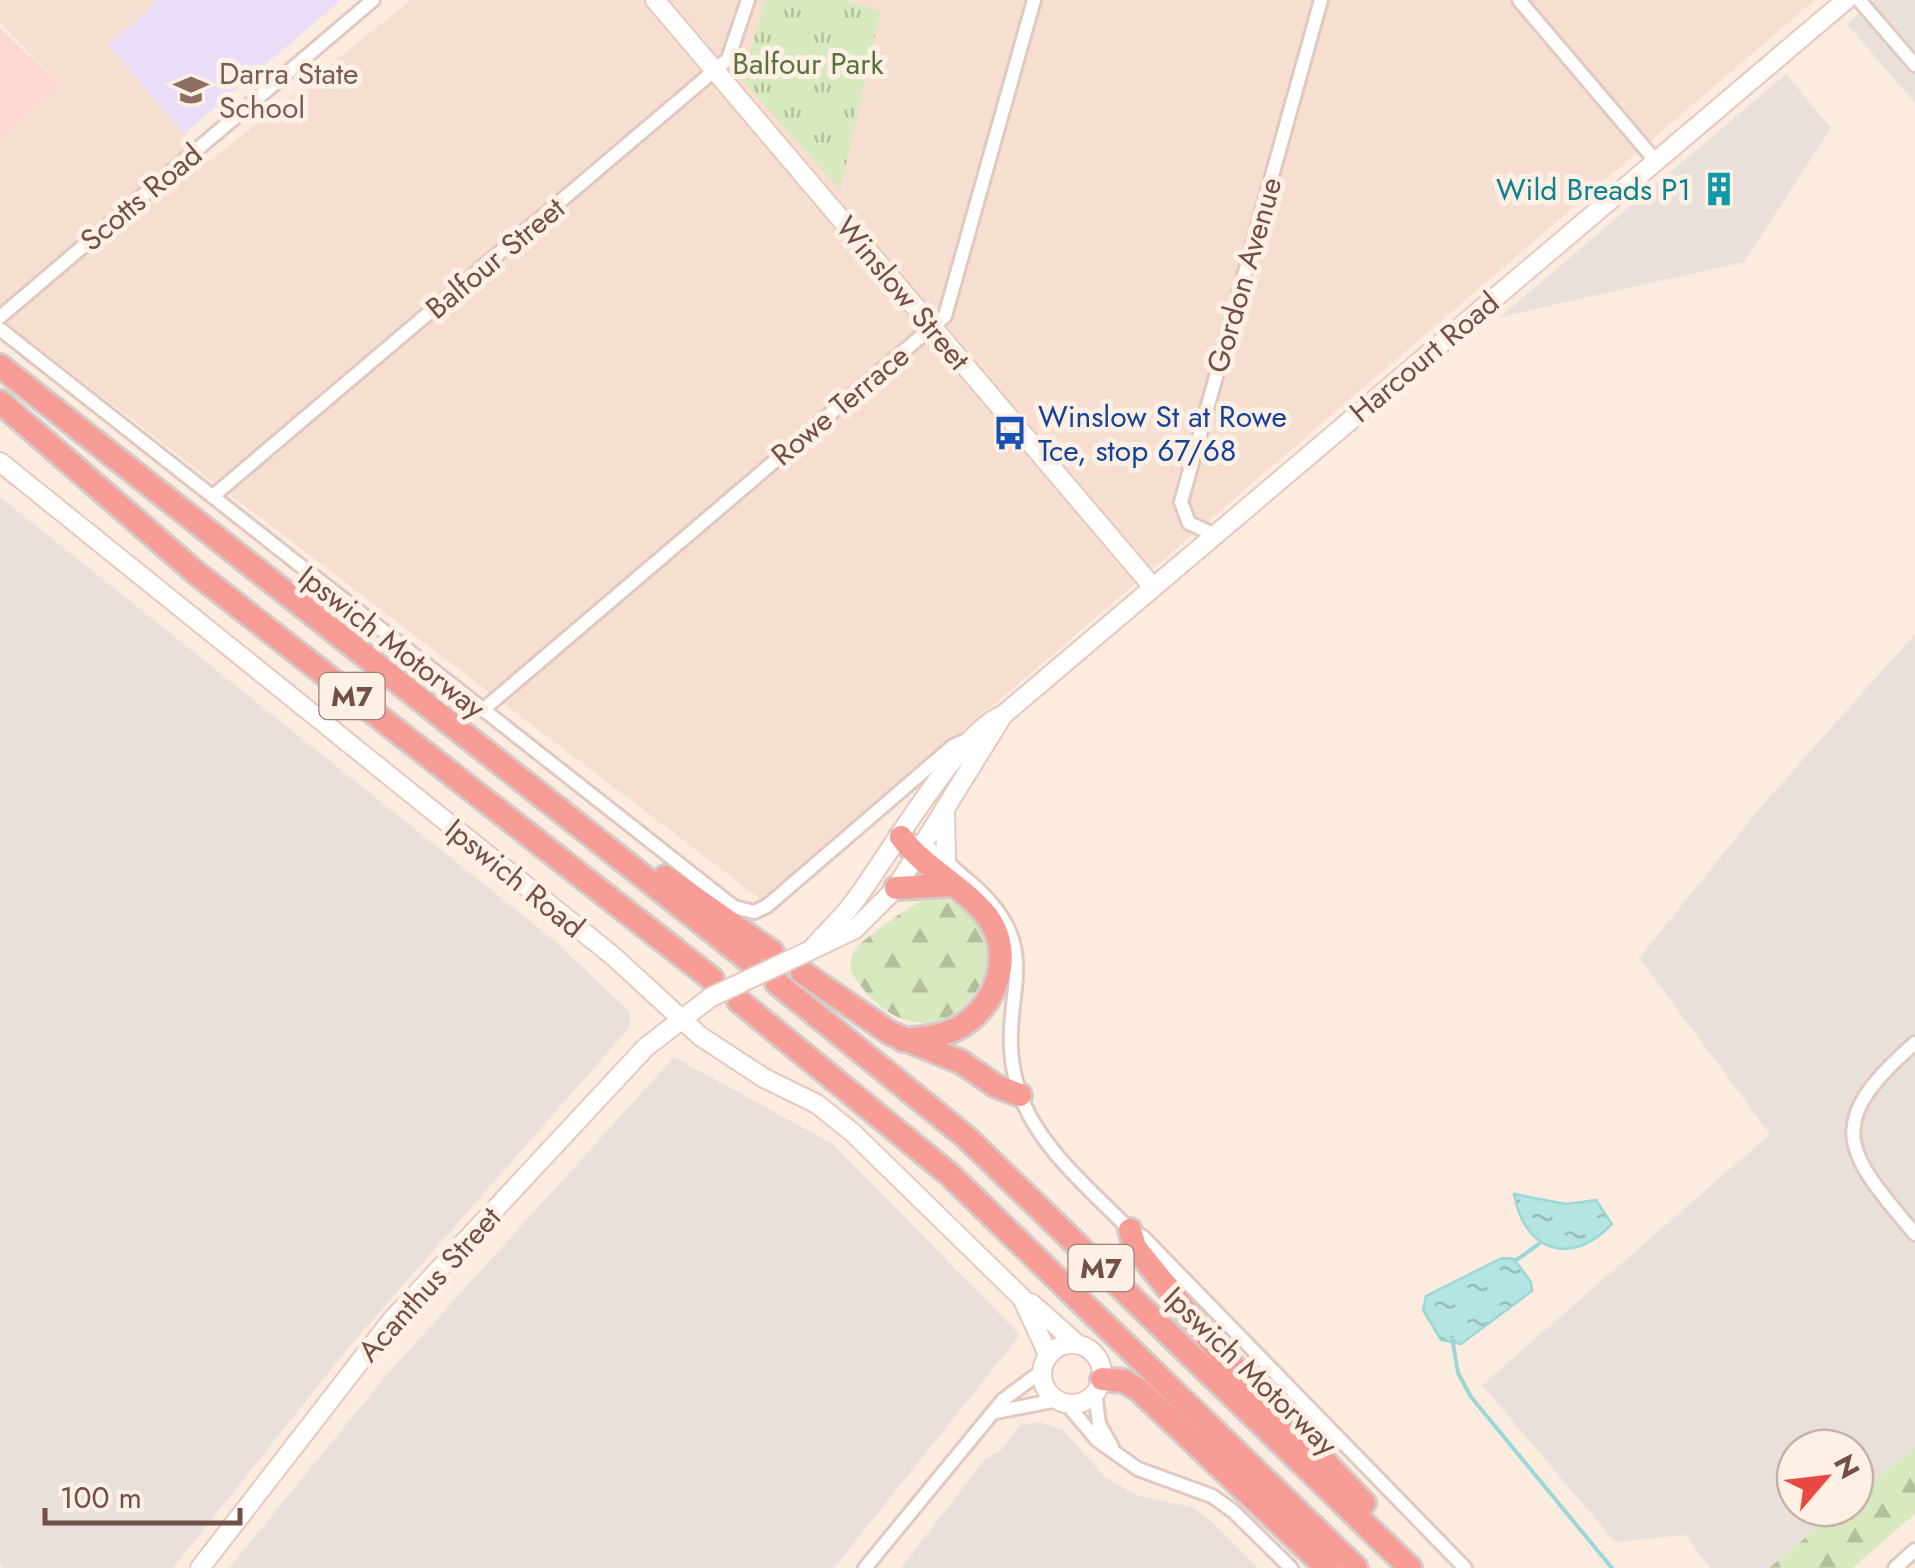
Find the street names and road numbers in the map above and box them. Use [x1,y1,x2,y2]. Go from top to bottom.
street label: Scotts Road [71,133,211,261]
street label: Gordon Avenue [1196,172,1292,378]
street label: Balfour Street [416,186,574,329]
street label: Winslow Street [826,207,981,380]
street label: Harcourt Road [1340,282,1508,432]
street label: Rowe Terrace [762,334,918,476]
street label: Ipswich Motorway [289,555,495,729]
road number: M7 [320,673,384,719]
street label: Ipswich Road [436,808,594,948]
street label: Acanthus Street [348,1196,511,1371]
road number: M7 [1068,1245,1134,1291]
street label: Ipswich Motorway [1154,1277,1348,1466]

